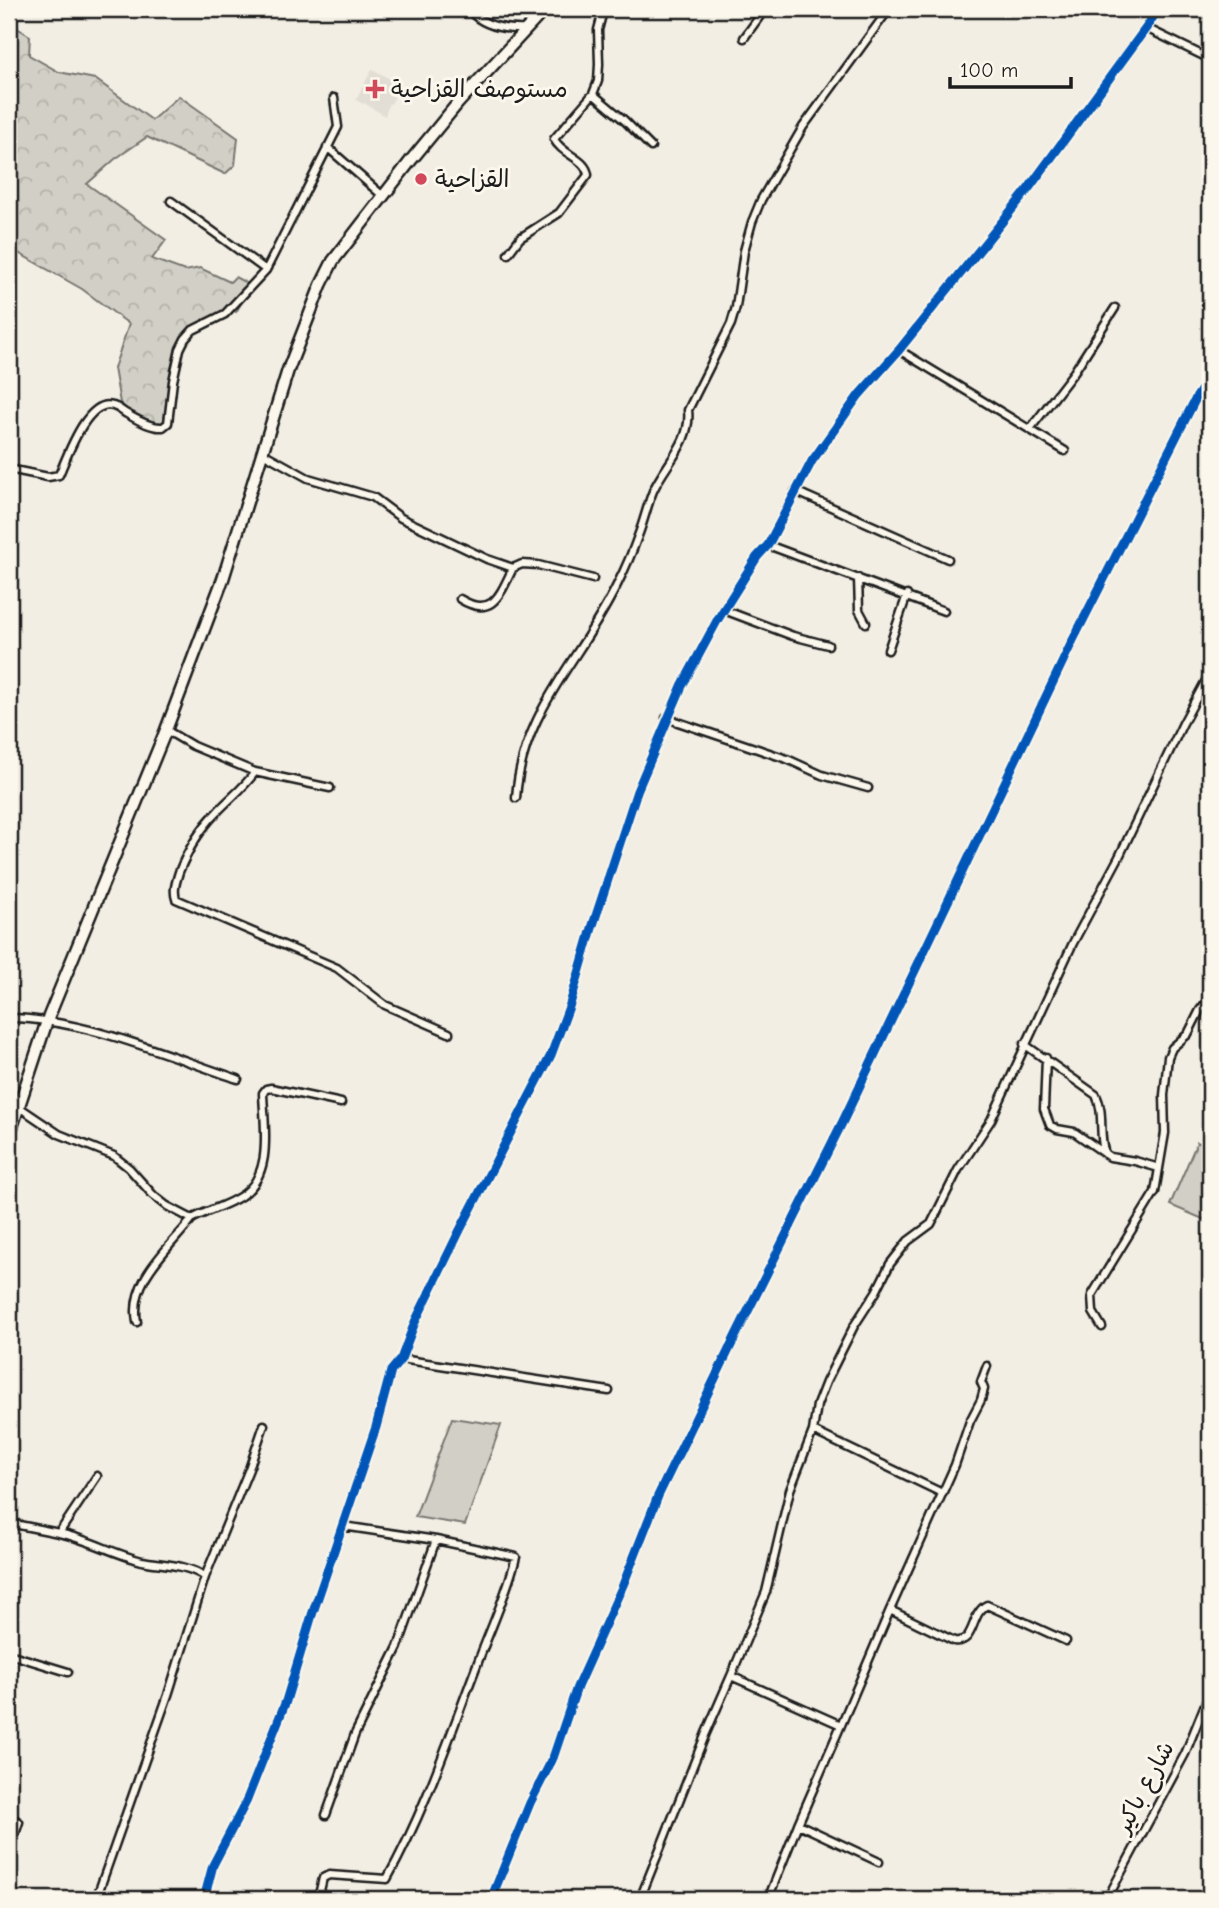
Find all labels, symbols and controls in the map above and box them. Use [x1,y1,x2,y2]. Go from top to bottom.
scale bar [950,46,1070,90]
text: 100 m [960,58,1018,82]
place label: مستوصف القزاحية [391,75,568,104]
marker: مستوصف القزاحية [365,79,385,99]
place label: القزاحية [435,165,510,193]
marker: القزاحية [413,171,429,187]
street label: شارع باكير [1107,1736,1182,1841]

